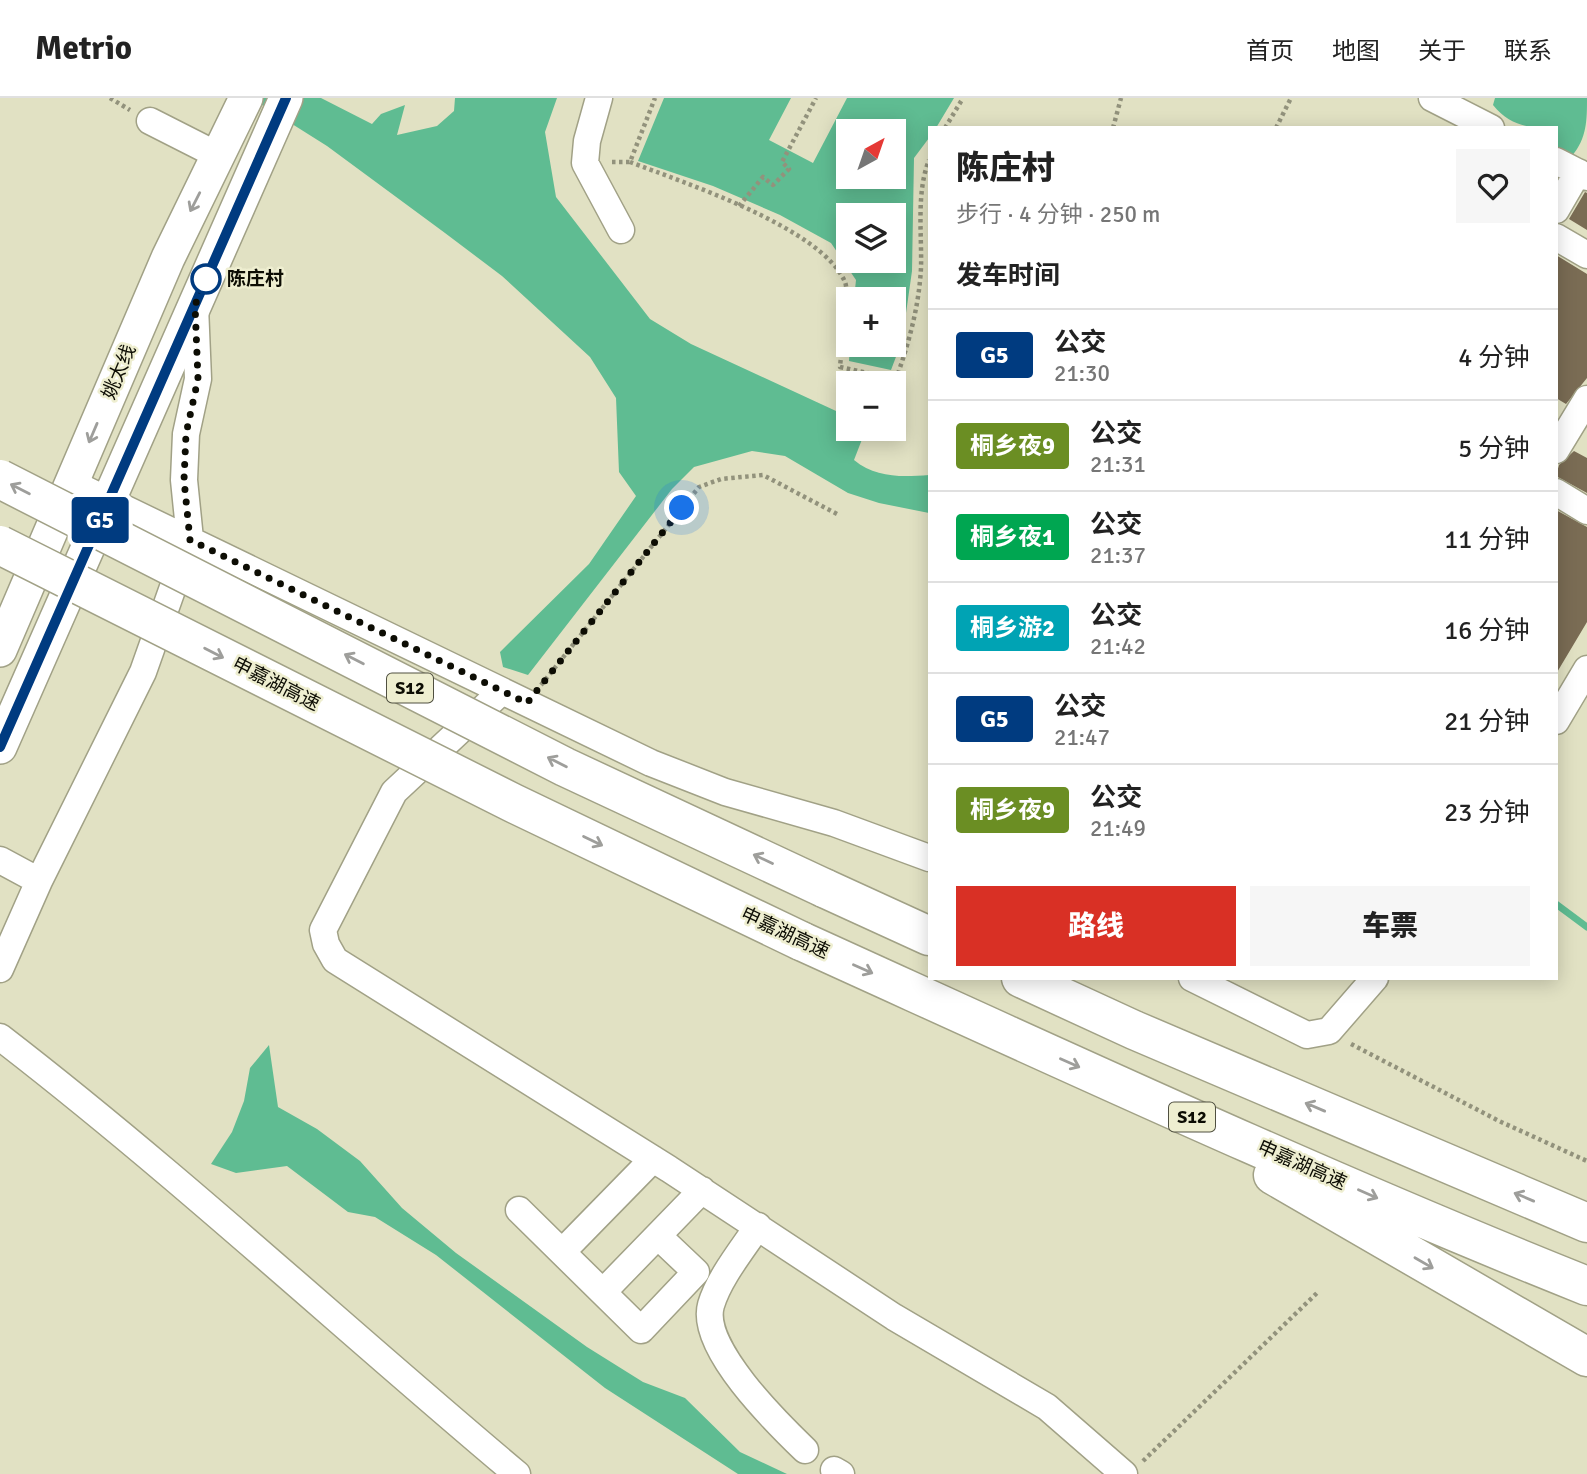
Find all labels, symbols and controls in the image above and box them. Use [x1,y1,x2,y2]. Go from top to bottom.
text: Metrio [35,28,132,69]
text: 首页 [1246,36,1294,66]
text: 地图 [1332,36,1380,66]
text: 关于 [1418,36,1466,66]
text: 联系 [1504,36,1552,66]
north arrow [836,119,906,189]
map controls [836,119,906,441]
text: 陈庄村 [956,148,1055,189]
button: heart [1456,149,1530,223]
one-way arrow [188,191,202,212]
text: 步行 · 4 分钟 · 250 m [956,200,1160,229]
button: layers [836,203,906,273]
text: 发车时间 [956,260,1060,292]
marker: 陈庄村 [191,264,221,294]
place label: 陈庄村 [227,267,284,291]
button: + [836,287,906,357]
text: 公交 [1054,327,1106,359]
text: G5 [980,340,1009,370]
street label: 姚太线 [97,341,141,403]
text: 4 分钟 [1458,342,1530,374]
text: 21:30 [1054,359,1110,388]
button: − [836,371,906,441]
text: 公交 [1090,418,1142,450]
one-way arrow [86,421,99,443]
text: 桐乡夜9 [970,431,1055,461]
text: 5 分钟 [1458,433,1530,465]
text: 21:31 [1090,450,1146,479]
one-way arrow [10,482,31,496]
your location [664,490,699,525]
line badge: G5 [68,497,132,543]
text: G5 [86,505,114,535]
text: 公交 [1090,509,1142,541]
text: 桐乡夜1 [970,522,1055,552]
text: 11 分钟 [1444,524,1530,556]
text: 21:37 [1090,541,1146,570]
text: 公交 [1090,600,1142,632]
text: 桐乡游2 [970,613,1055,643]
text: 16 分钟 [1444,615,1530,647]
text: 21:42 [1090,632,1146,661]
one-way arrow [203,647,224,661]
street label: 申嘉湖高速 [228,652,324,716]
one-way arrow [344,652,365,666]
road number: S12 [387,674,433,702]
text: 公交 [1054,691,1106,723]
text: G5 [980,704,1009,734]
text: 21 分钟 [1444,706,1530,738]
text: 21:47 [1054,723,1110,752]
one-way arrow [547,755,568,769]
text: 公交 [1090,782,1142,814]
text: 桐乡夜9 [970,795,1055,825]
text: 23 分钟 [1444,797,1530,829]
text: 21:49 [1090,814,1146,843]
one-way arrow [582,835,603,849]
one-way arrow [753,852,774,865]
button: 路线 [956,886,1236,966]
button: 车票 [1250,886,1530,966]
street label: 申嘉湖高速 [737,902,833,964]
one-way arrow [852,963,873,976]
one-way arrow [1059,1057,1080,1070]
one-way arrow [1305,1100,1326,1113]
road number: S12 [1169,1102,1215,1132]
street label: 申嘉湖高速 [1254,1135,1350,1195]
one-way arrow [1357,1188,1378,1201]
one-way arrow [1514,1189,1535,1202]
one-way arrow [1414,1256,1434,1270]

